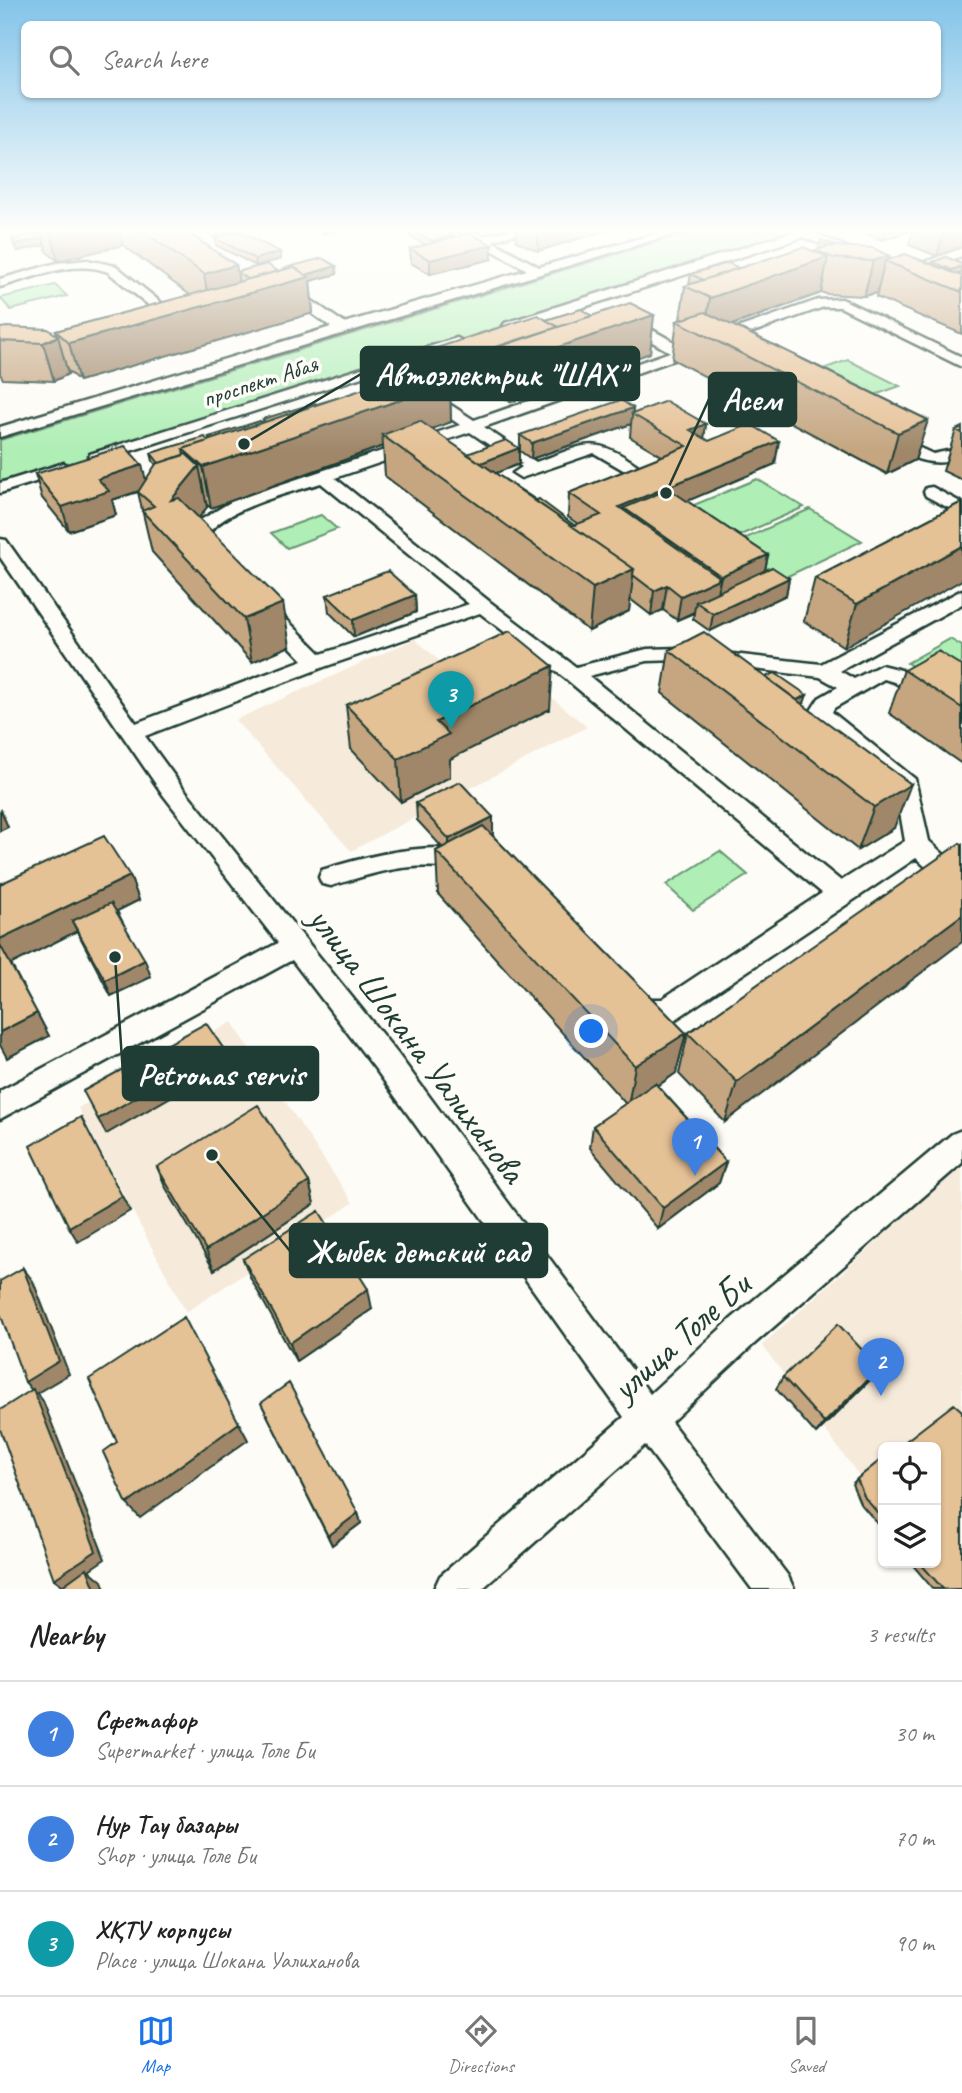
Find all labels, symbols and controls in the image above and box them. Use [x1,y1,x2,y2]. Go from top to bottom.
search box [21,21,941,98]
icon: search [45,41,83,79]
text: Search here [101,43,207,76]
callout: Автоэлектрик "ШАХ" [361,347,639,400]
street label: проспект Абая [199,348,322,414]
text: Автоэлектрик "ШАХ" [375,354,632,395]
callout: Асем [709,373,796,426]
text: Асем [722,379,784,420]
pin: 3 [428,671,474,729]
street label: улица Шокана Уалиханова [297,895,538,1194]
your location [574,1014,608,1048]
callout: Petronas servis [123,1047,318,1100]
text: Petronas servis [137,1054,308,1095]
pin: 1 [672,1118,718,1176]
callout: Жыбек детский сад [290,1224,547,1277]
text: Жыбек детский сад [306,1231,532,1272]
street label: улица Толе Би [600,1260,762,1412]
pin: 2 [858,1338,904,1396]
map controls [878,1442,941,1568]
button: locate [878,1442,941,1505]
button: layers [878,1505,941,1568]
text: Nearby [28,1616,104,1654]
text: 3 results [867,1620,934,1649]
text: Сфетафор [95,1703,196,1736]
text: 1 [46,1719,56,1748]
text: 30 m [895,1719,934,1748]
text: Supermarket · улица Толе Би [95,1736,314,1765]
text: Нур Тау базары [95,1808,237,1841]
text: 2 [46,1824,56,1853]
text: 70 m [895,1824,934,1853]
text: Shop · улица Толе Би [95,1841,256,1870]
text: ХҚТУ корпусы [95,1913,230,1946]
text: 3 [46,1929,56,1958]
text: 90 m [895,1929,934,1958]
text: Place · улица Шокана Уалиханова [95,1946,359,1975]
tab: Map [137,2012,175,2078]
tab: Directions [448,2012,514,2078]
tab: Saved [787,2012,825,2078]

